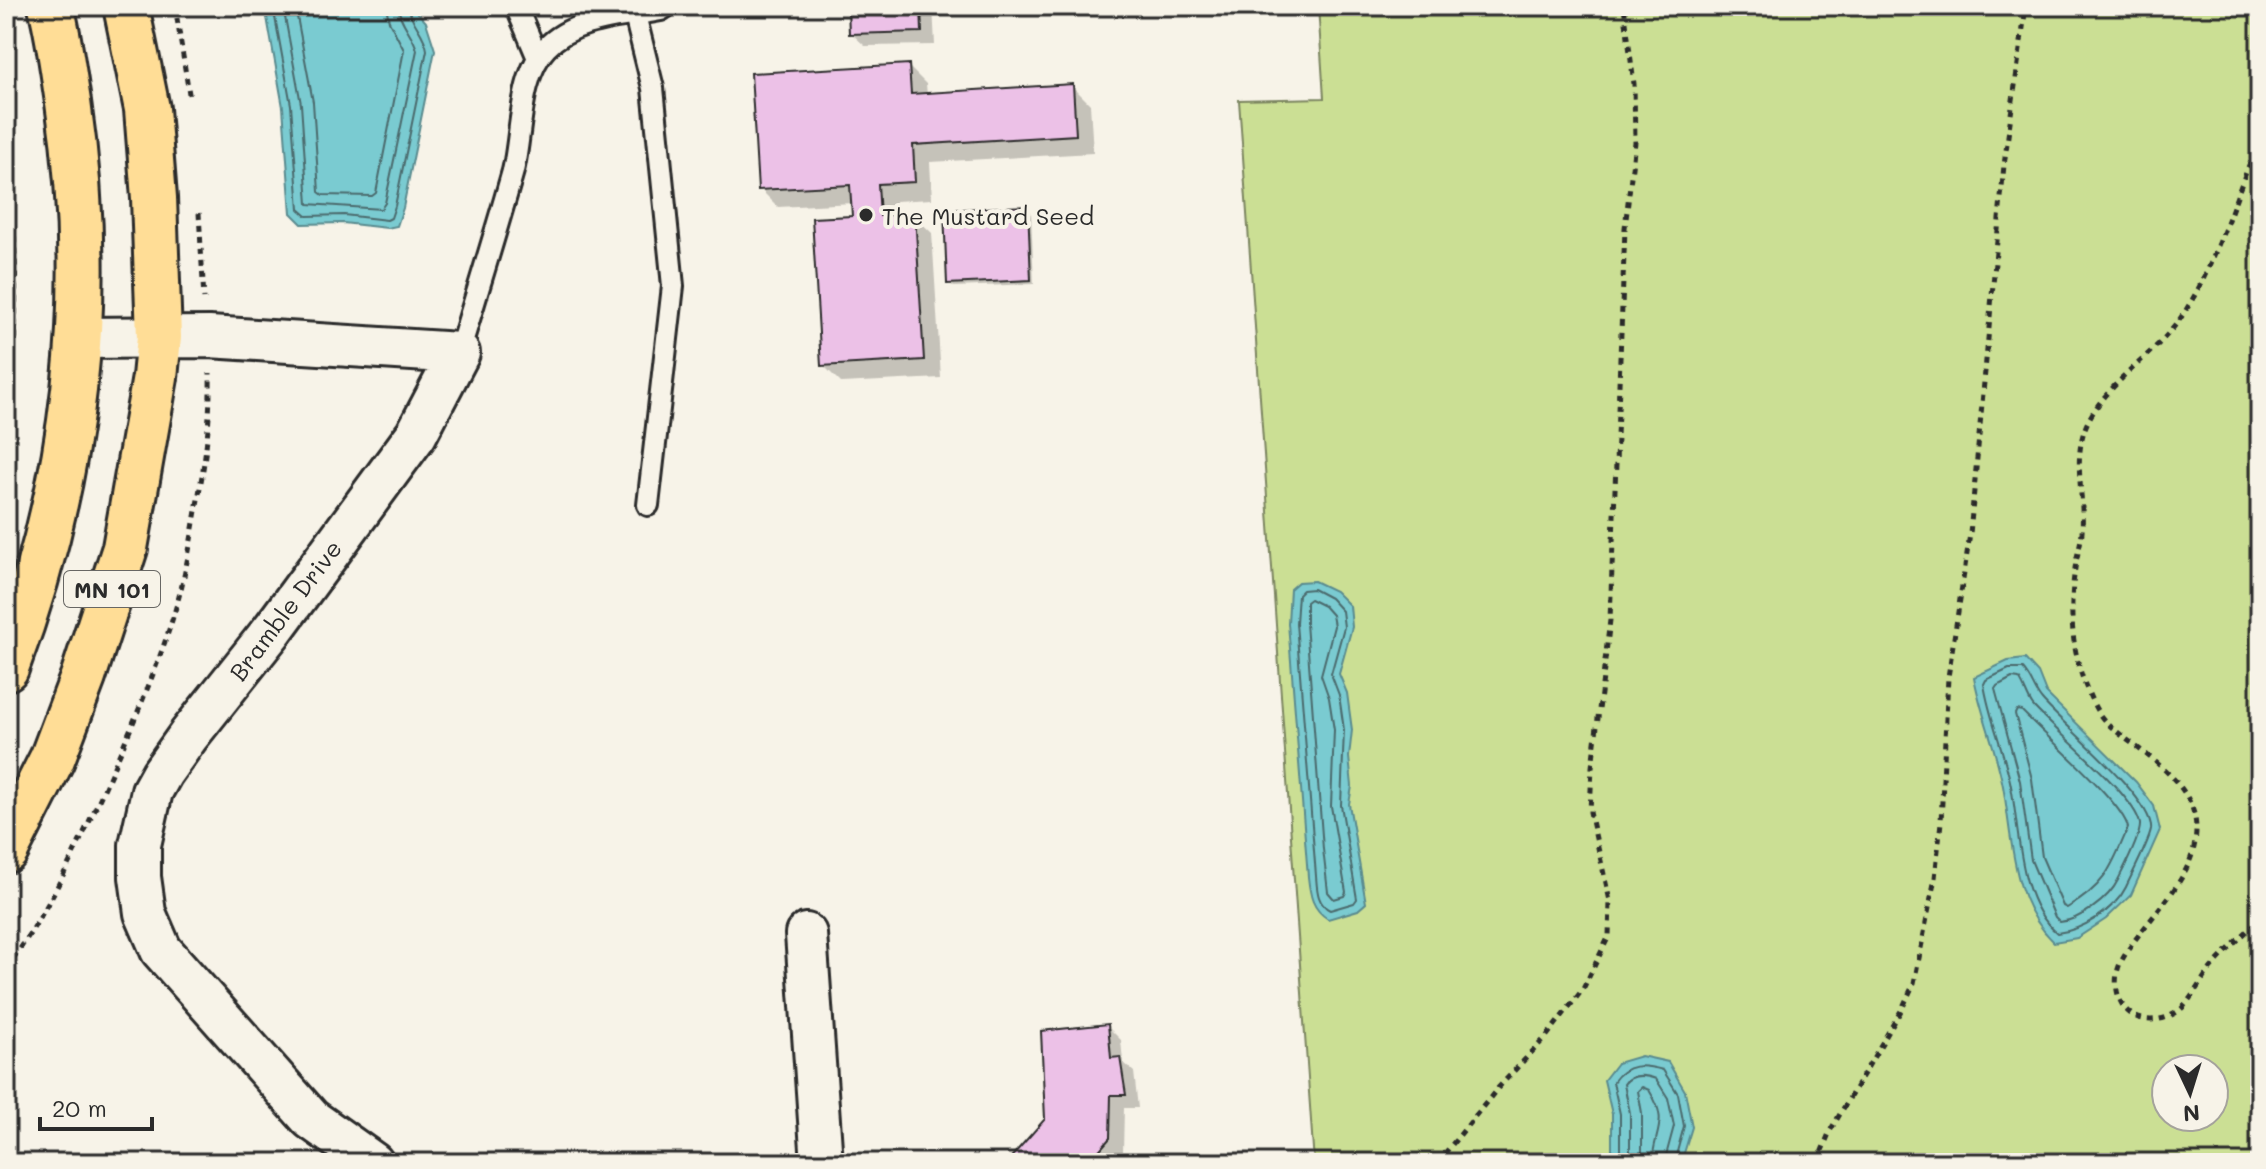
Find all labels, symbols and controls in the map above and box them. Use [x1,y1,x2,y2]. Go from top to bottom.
place label: The Mustard Seed [882,200,1094,231]
marker: The Mustard Seed [857,206,875,224]
street label: Bramble Drive [222,533,348,687]
road number: MN 101 [64,571,160,607]
north arrow [2150,1053,2230,1133]
scale bar [40,1081,152,1131]
text: 20 m [52,1092,107,1123]
text: N [2182,1098,2201,1128]

